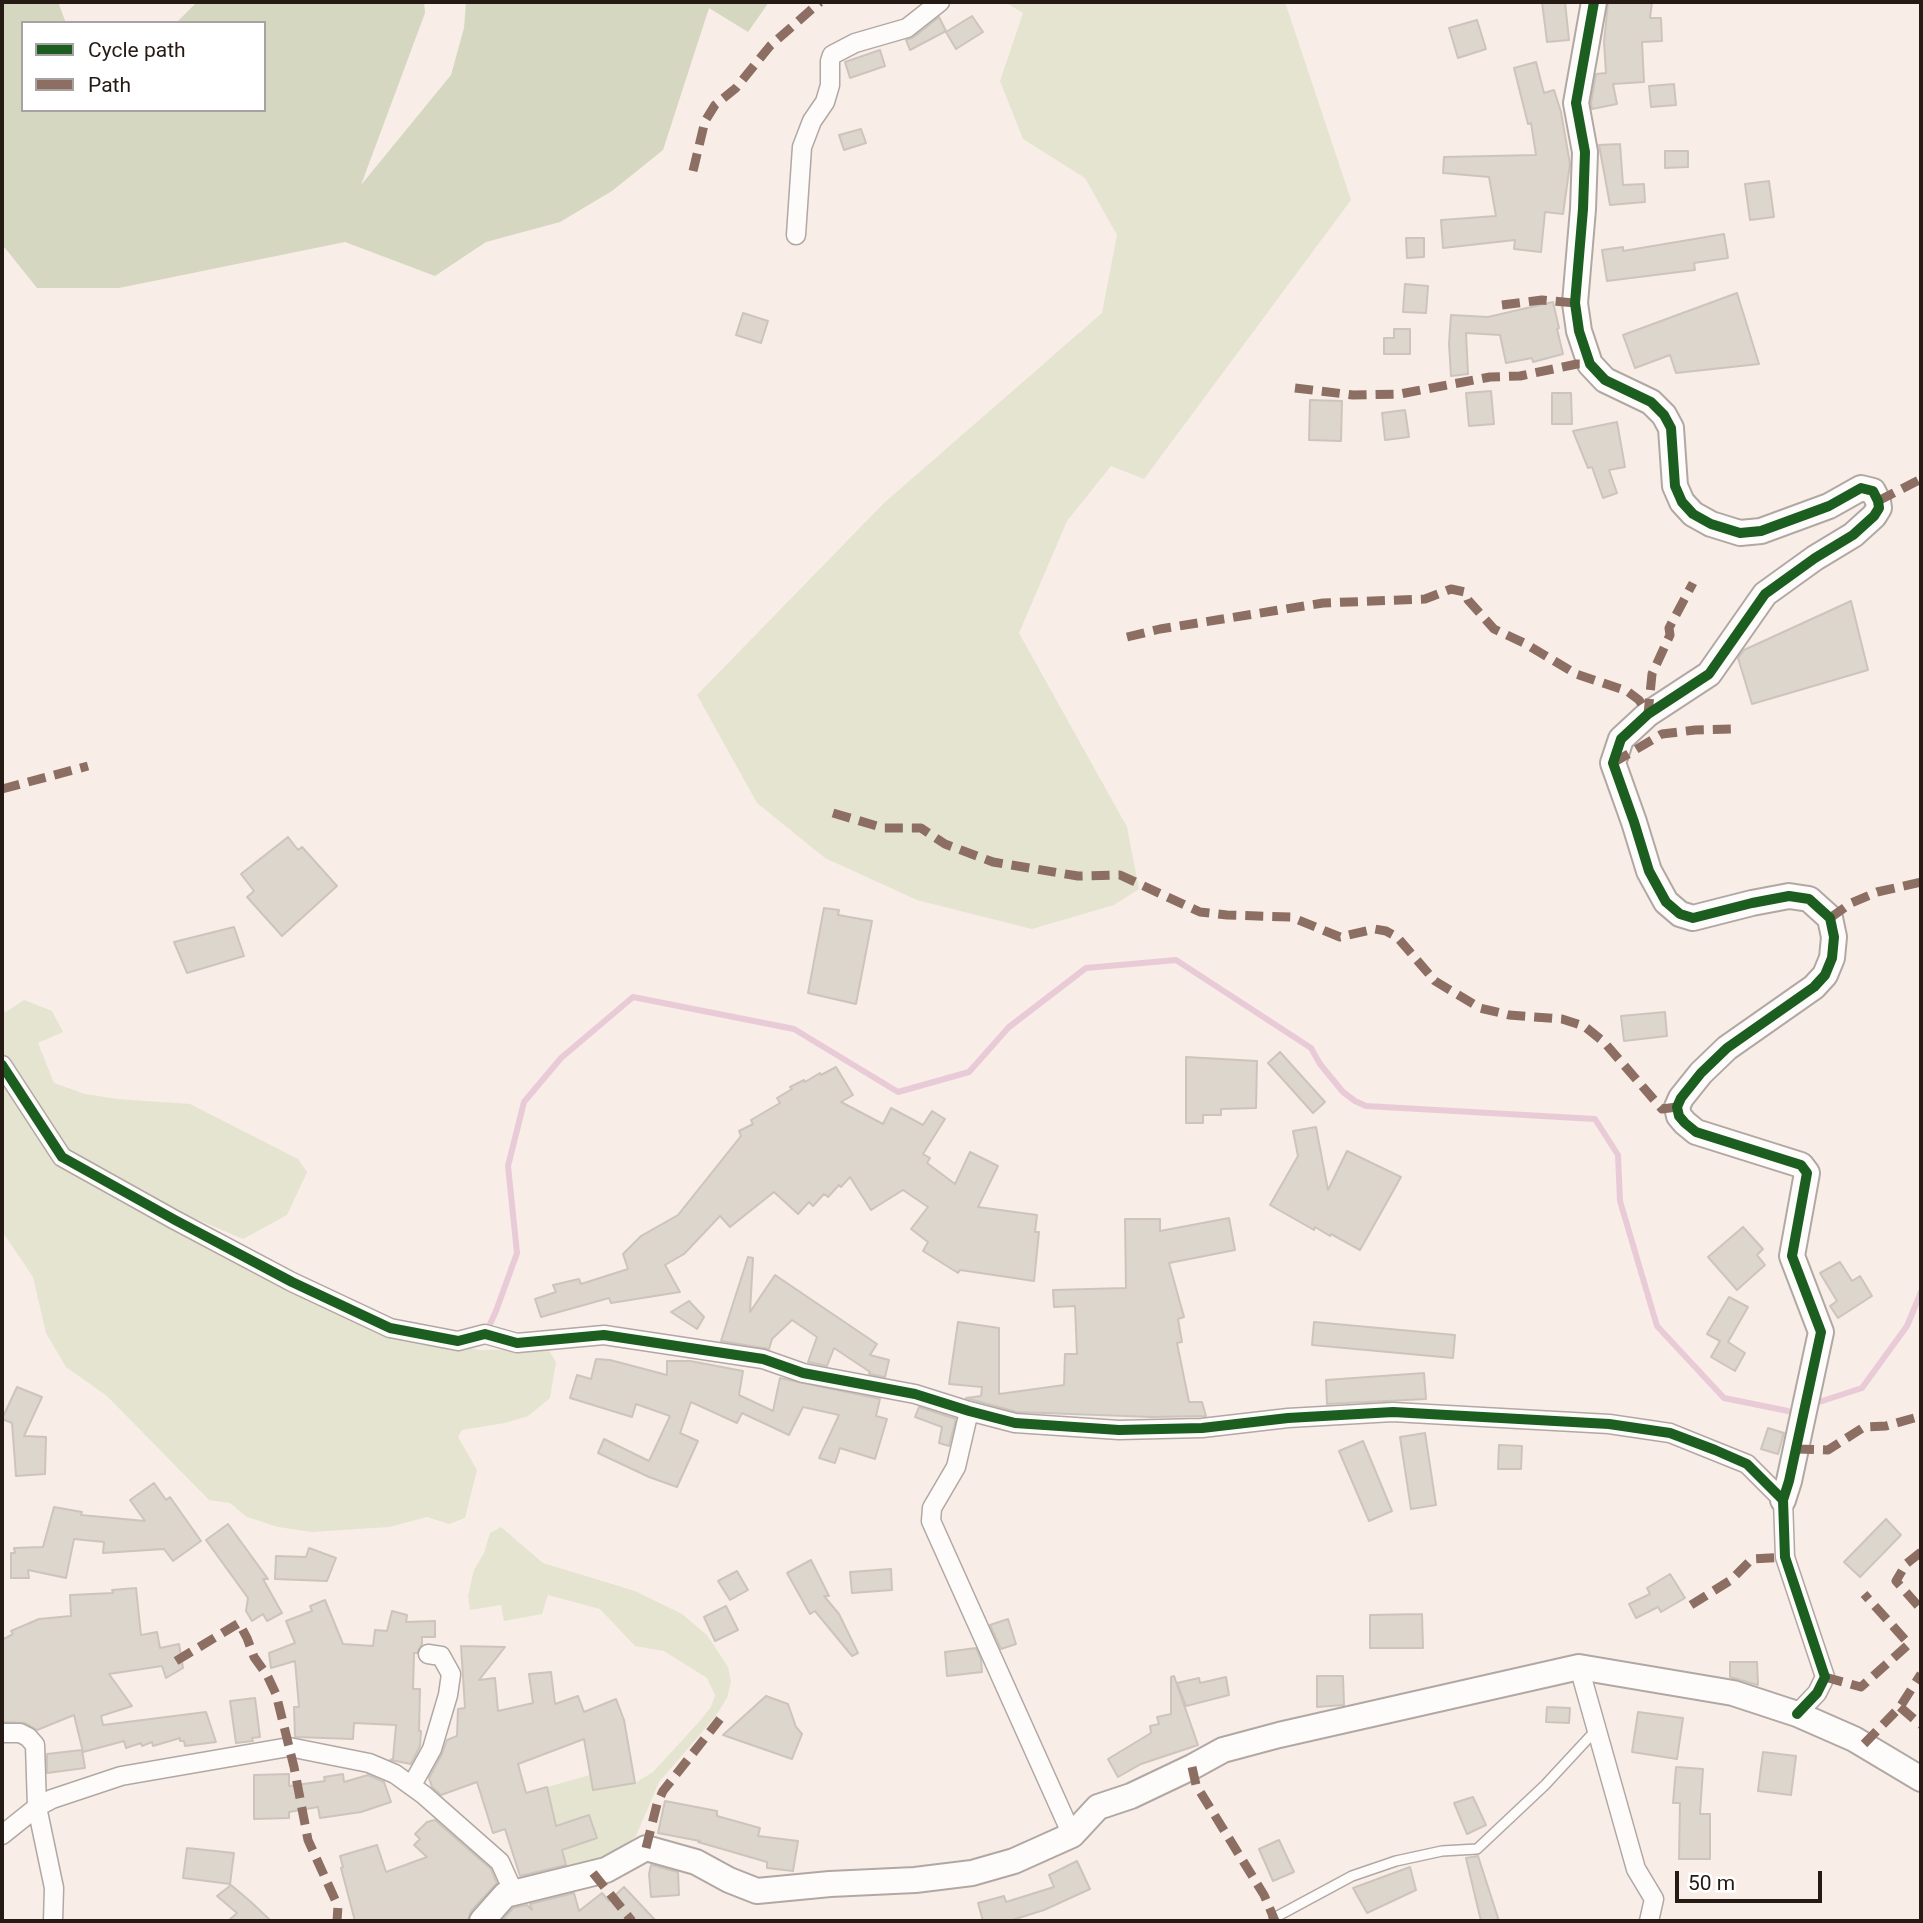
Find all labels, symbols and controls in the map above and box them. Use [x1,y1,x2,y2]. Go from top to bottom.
legend [21,21,266,112]
text: Cycle path [88,38,186,62]
text: Path [88,73,131,97]
scale bar [1678,1856,1825,1900]
text: 50 m [1688,1871,1735,1895]

